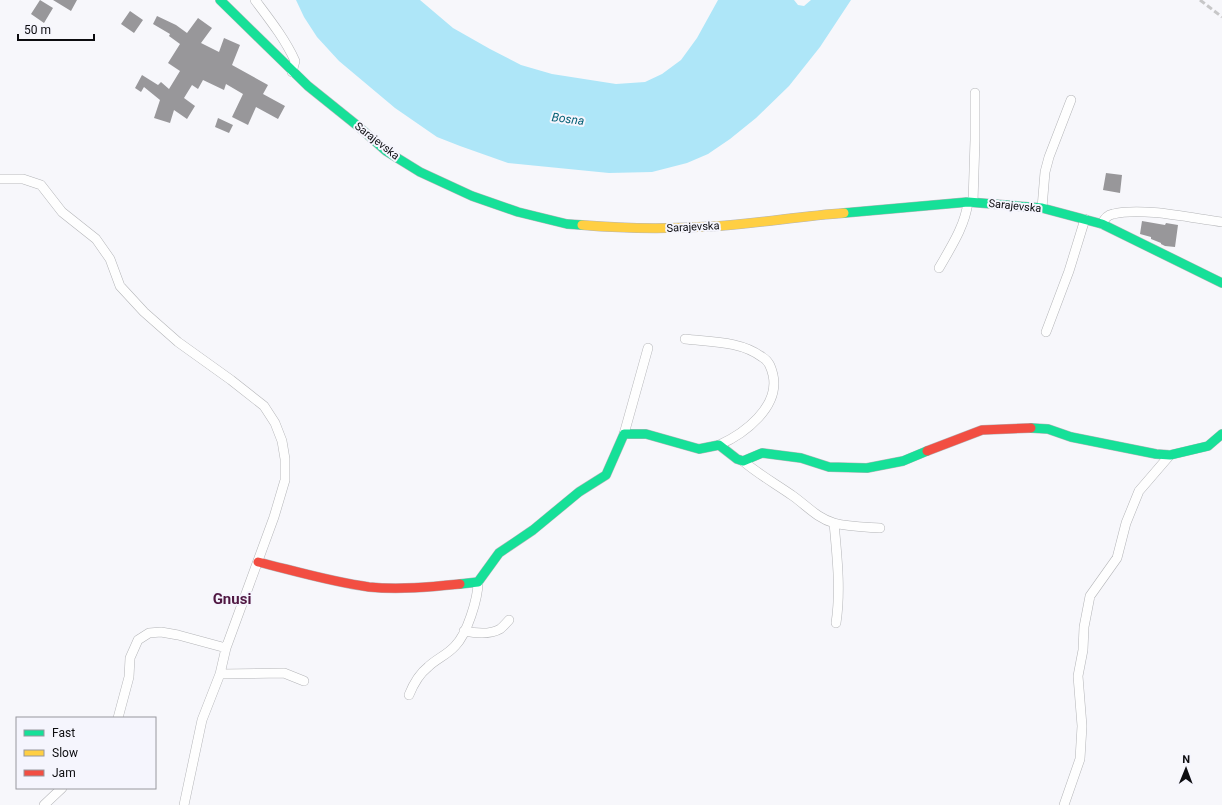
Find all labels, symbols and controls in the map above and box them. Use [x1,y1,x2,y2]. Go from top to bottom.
scale bar [18,16,94,42]
text: 50 m [24,23,51,37]
water label: Bosna [551,110,585,128]
street label: Sarajevska [352,120,402,162]
street label: Sarajevska [988,197,1042,215]
street label: Sarajevska [666,219,720,235]
district label: Gnusi [213,590,251,608]
legend [16,717,156,789]
text: Fast [52,726,75,740]
text: Slow [52,746,78,760]
north arrow [1166,749,1206,789]
text: N [1182,753,1190,766]
text: Jam [52,766,76,780]

